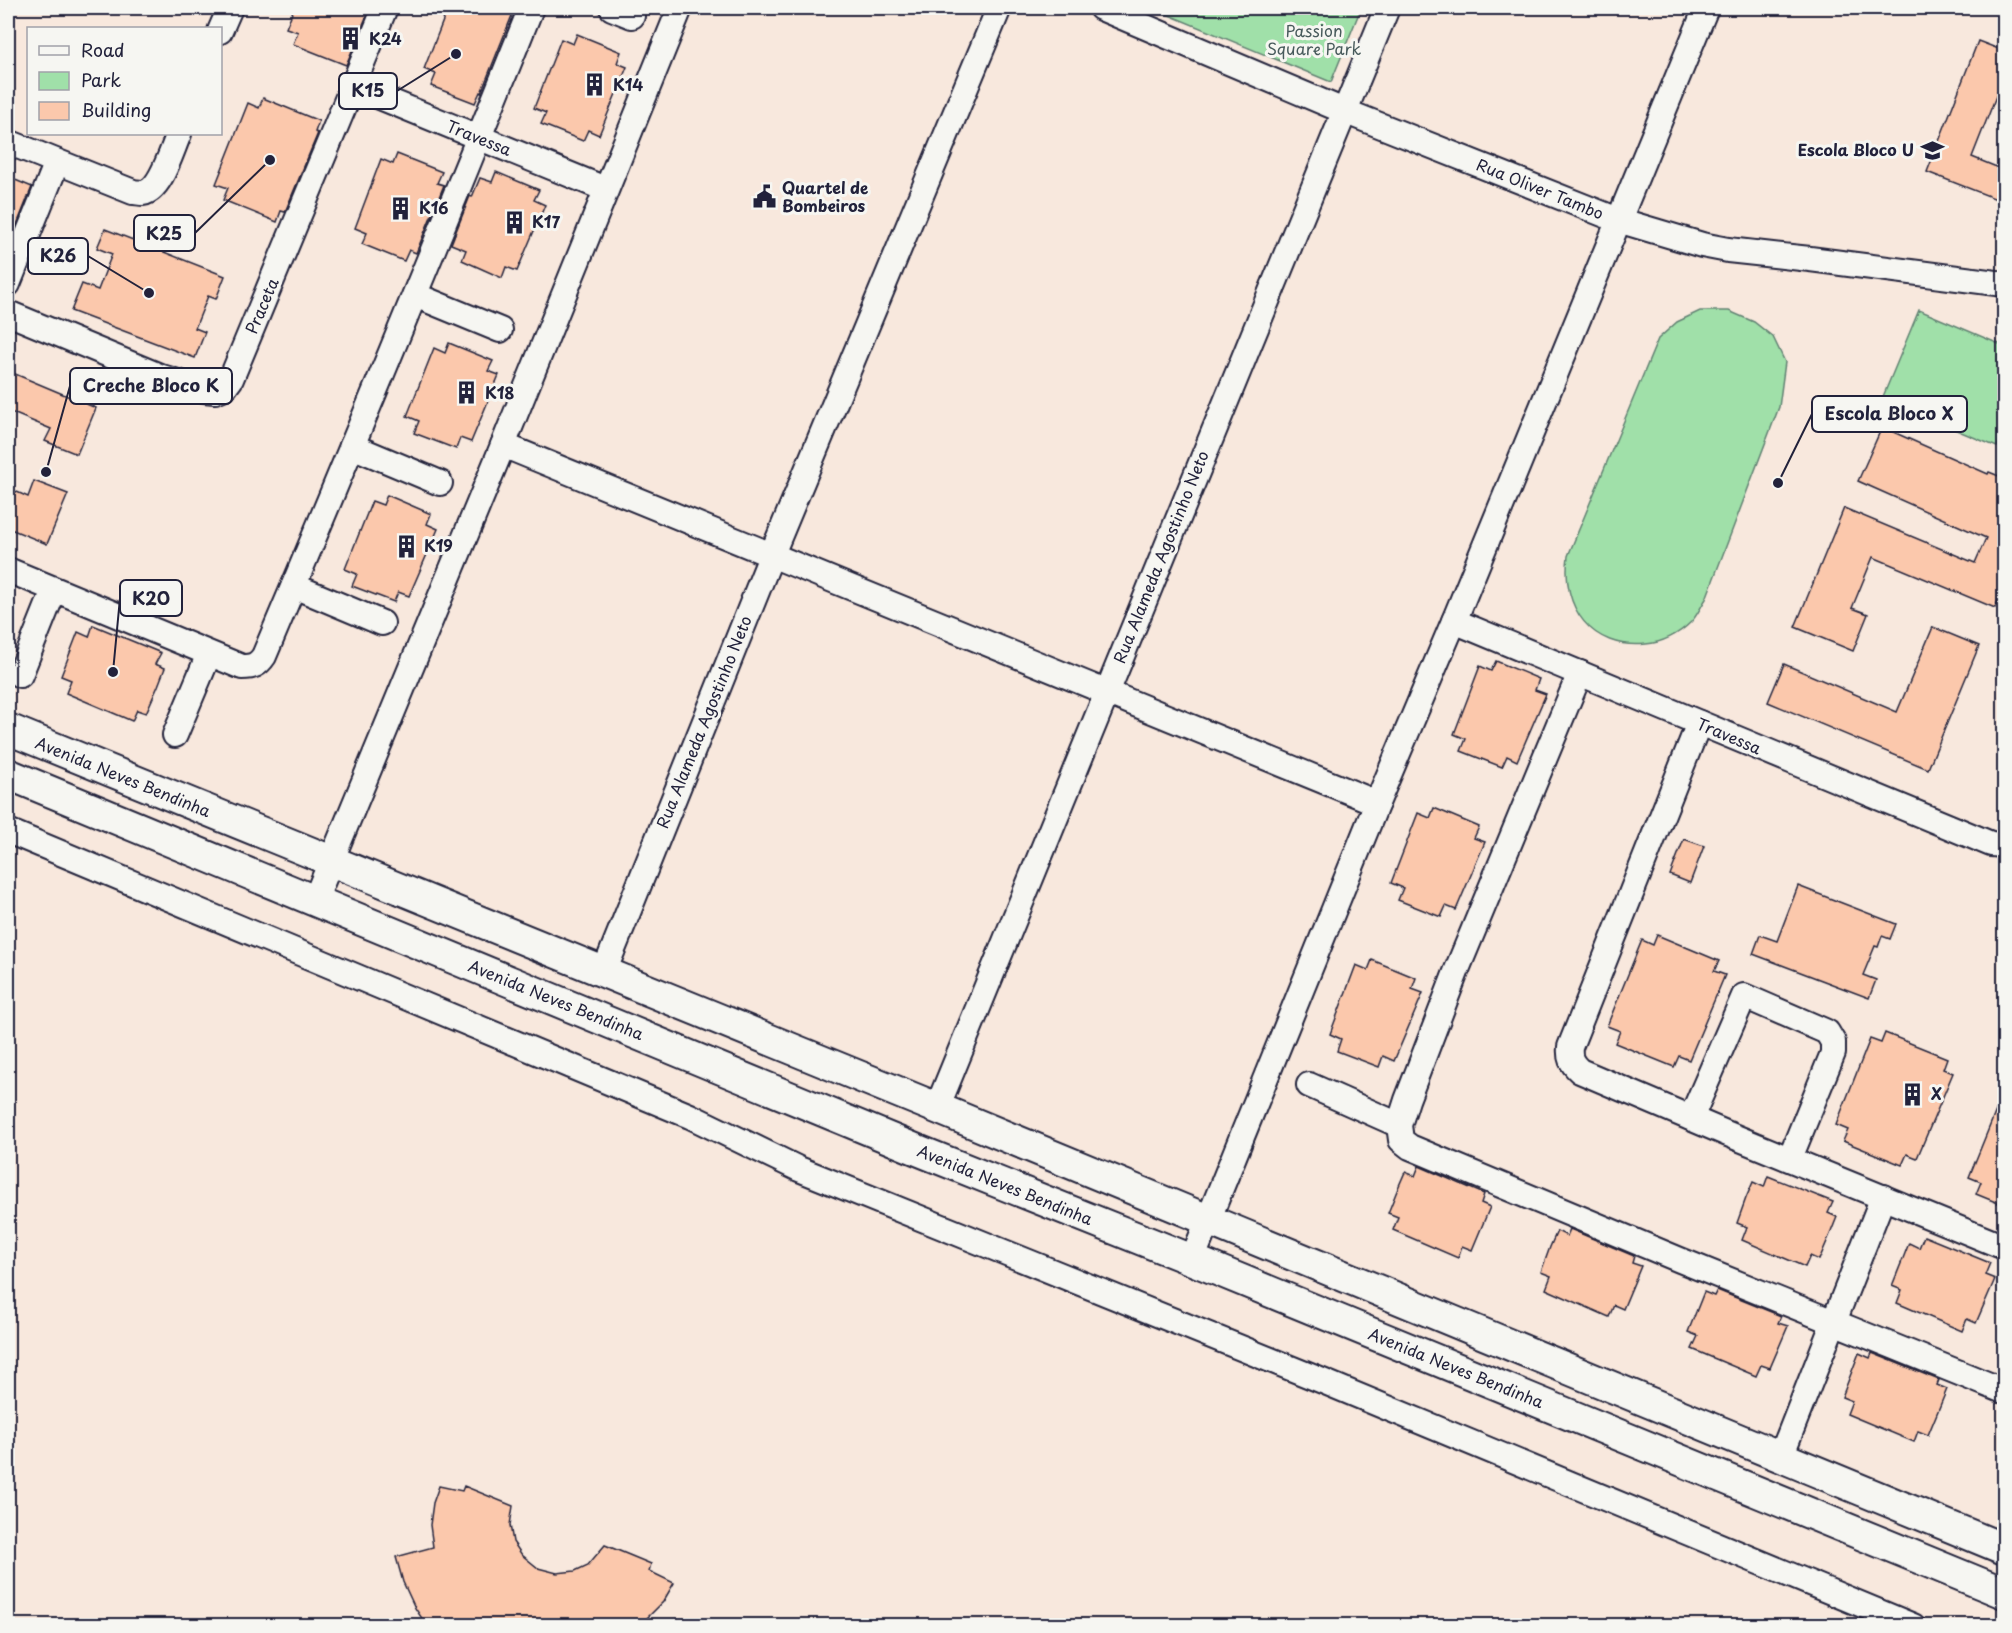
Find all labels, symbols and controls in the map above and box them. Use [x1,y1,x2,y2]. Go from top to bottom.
park label: Passion Square Park [1267,18,1362,60]
building icon: K24 [338,26,364,52]
place label: K24 [369,26,402,50]
legend [27,27,222,135]
text: Road [81,36,125,63]
text: Park [81,66,121,93]
building icon: K14 [582,72,608,98]
place label: K14 [613,72,643,96]
callout: K15 [339,73,397,109]
text: K15 [351,76,385,103]
text: Building [81,96,151,123]
street label: Travessa [443,113,515,161]
place label: Escola Bloco U [1798,137,1914,161]
school or university icon: Escola Bloco U [1919,137,1945,163]
street label: Rua Oliver Tambo [1473,152,1608,225]
place label: Quartel de Bombeiros [782,175,868,217]
public building icon: Quartel de Bombeiros [751,184,777,210]
building icon: K16 [388,195,414,221]
place label: K16 [419,195,449,219]
building icon: K17 [501,209,527,235]
place label: K17 [532,209,561,233]
callout: K25 [134,215,195,251]
text: K25 [146,219,182,246]
callout: K26 [28,238,88,274]
text: K26 [40,241,76,268]
street label: Praceta [239,274,284,337]
callout: Creche Bloco K [70,368,232,404]
text: Creche Bloco K [83,371,220,398]
building icon: K18 [454,380,480,406]
place label: K18 [485,380,515,404]
callout: Escola Bloco X [1812,396,1967,432]
text: Escola Bloco X [1825,399,1954,426]
street label: Rua Alameda Agostinho Neto [1106,446,1214,667]
building icon: K19 [393,533,419,559]
place label: K19 [424,533,453,557]
callout: K20 [120,580,182,616]
text: K20 [132,584,170,611]
street label: Rua Alameda Agostinho Neto [649,611,757,832]
street label: Travessa [1693,711,1765,759]
street label: Avenida Neves Bendinha [32,730,215,822]
street label: Avenida Neves Bendinha [465,953,648,1045]
building icon: X [1900,1081,1926,1107]
place label: X [1930,1081,1942,1105]
street label: Avenida Neves Bendinha [914,1138,1097,1230]
street label: Avenida Neves Bendinha [1365,1321,1548,1413]

